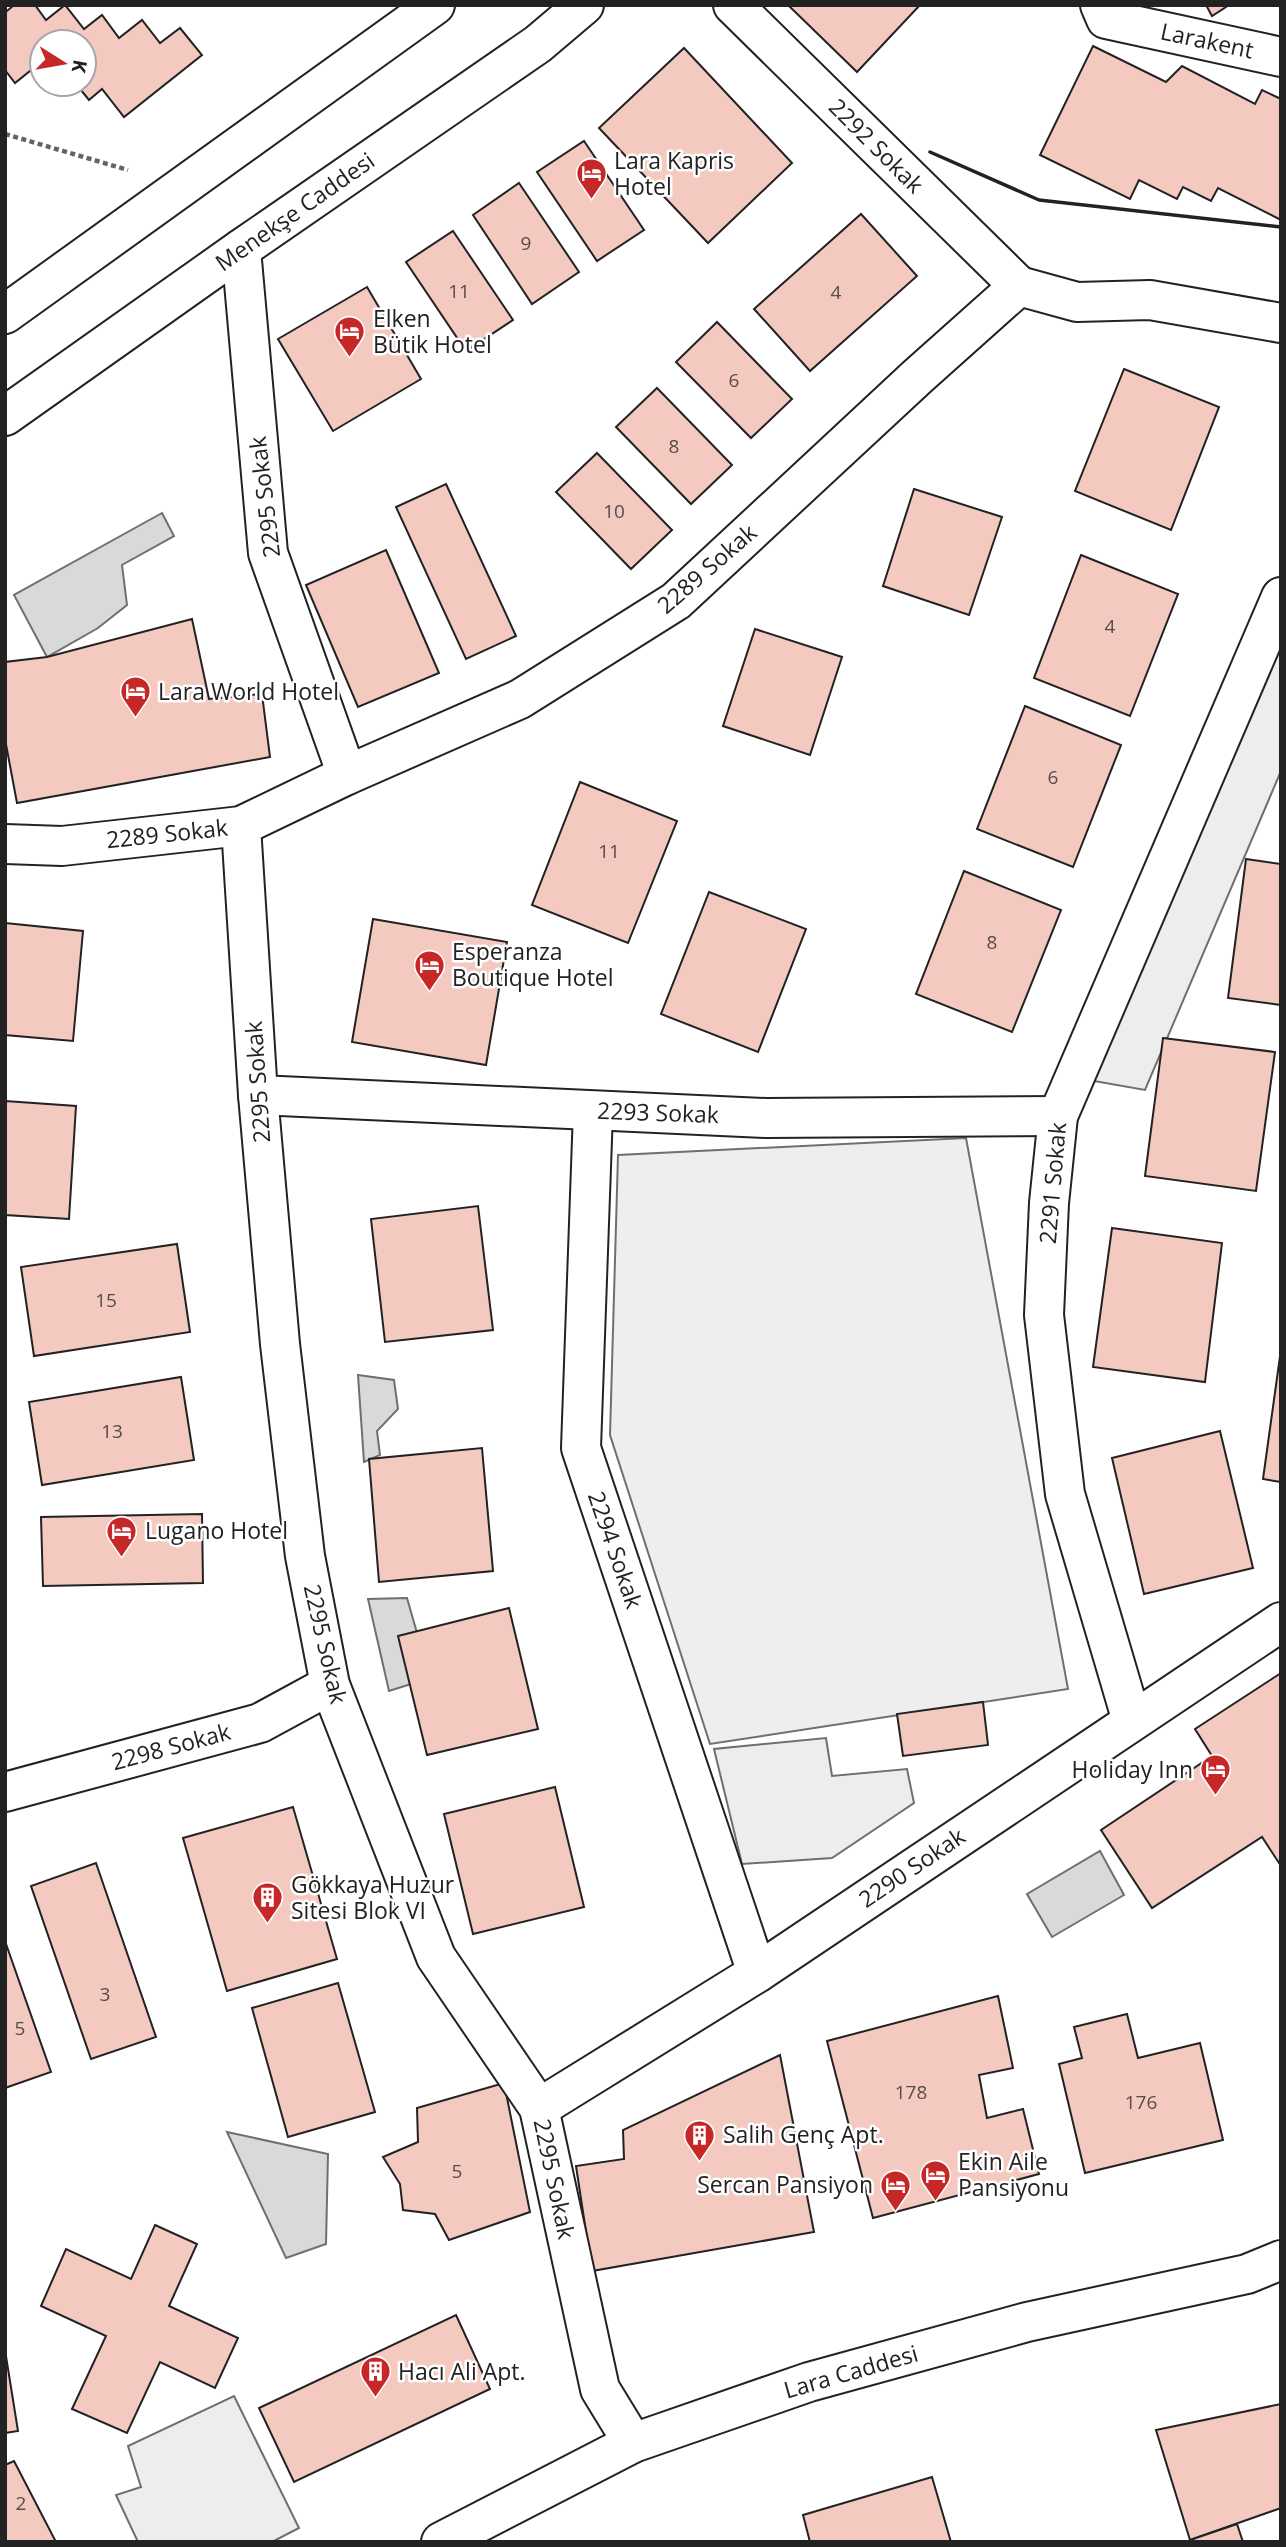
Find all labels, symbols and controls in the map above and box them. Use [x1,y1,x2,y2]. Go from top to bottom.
street label: Larakent [1158,15,1257,65]
north arrow [28,28,98,98]
text: K [66,58,94,75]
street label: 2292 Sokak [822,91,931,200]
street label: Menekşe Caddesi [208,144,380,278]
place label: Lara Kapris Hotel [614,144,734,202]
hotel icon: Lara Kapris Hotel [574,157,608,201]
house number: 9 [521,230,531,256]
house number: 11 [448,278,470,304]
house number: 4 [831,279,842,305]
place label: Elken Bütik Hotel [373,302,492,360]
hotel icon: Elken Bütik Hotel [333,315,367,359]
house number: 6 [729,367,739,393]
house number: 8 [669,433,679,459]
street label: 2295 Sokak [241,435,287,560]
house number: 10 [603,498,625,524]
street label: 2289 Sokak [650,516,763,620]
house number: 4 [1105,613,1116,639]
hotel icon: Lara World Hotel [118,675,152,719]
place label: Lara World Hotel [158,675,339,707]
house number: 6 [1048,764,1058,790]
street label: 2289 Sokak [105,811,229,855]
house number: 11 [598,838,620,864]
house number: 8 [987,929,997,955]
place label: Esperanza Boutique Hotel [452,935,614,993]
hotel icon: Esperanza Boutique Hotel [412,948,446,992]
street label: 2295 Sokak [237,1020,277,1144]
street label: 2293 Sokak [597,1094,720,1130]
street label: 2291 Sokak [1031,1121,1073,1245]
house number: 15 [95,1287,117,1313]
house number: 13 [101,1418,123,1444]
street label: 2294 Sokak [581,1487,651,1613]
hotel icon: Lugano Hotel [105,1514,139,1558]
place label: Lugano Hotel [145,1514,288,1546]
street label: 2295 Sokak [297,1581,355,1707]
street label: 2298 Sokak [108,1715,234,1777]
place label: Holiday Inn [1072,1753,1193,1785]
hotel icon: Holiday Inn [1199,1753,1233,1797]
street label: 2290 Sokak [852,1820,971,1915]
place label: Gökkaya Huzur Sitesi Blok VI [291,1868,455,1926]
building icon: Gökkaya Huzur Sitesi Blok VI [251,1881,285,1925]
house number: 3 [100,1981,110,2007]
house number: 5 [15,2015,25,2041]
house number: 178 [895,2079,927,2105]
house number: 176 [1125,2089,1157,2115]
street label: 2295 Sokak [527,2116,583,2242]
building icon: Salih Genç Apt. [683,2118,717,2162]
place label: Salih Genç Apt. [723,2118,884,2150]
place label: Ekin Aile Pansiyonu [958,2145,1069,2203]
house number: 5 [452,2158,462,2184]
hotel icon: Ekin Aile Pansiyonu [918,2158,952,2202]
place label: Sercan Pansiyon [697,2168,873,2200]
hotel icon: Sercan Pansiyon [879,2168,913,2212]
street label: Lara Caddesi [780,2337,921,2405]
building icon: Hacı Ali Apt. [358,2355,392,2399]
place label: Hacı Ali Apt. [398,2355,526,2387]
house number: 2 [16,2490,26,2516]

